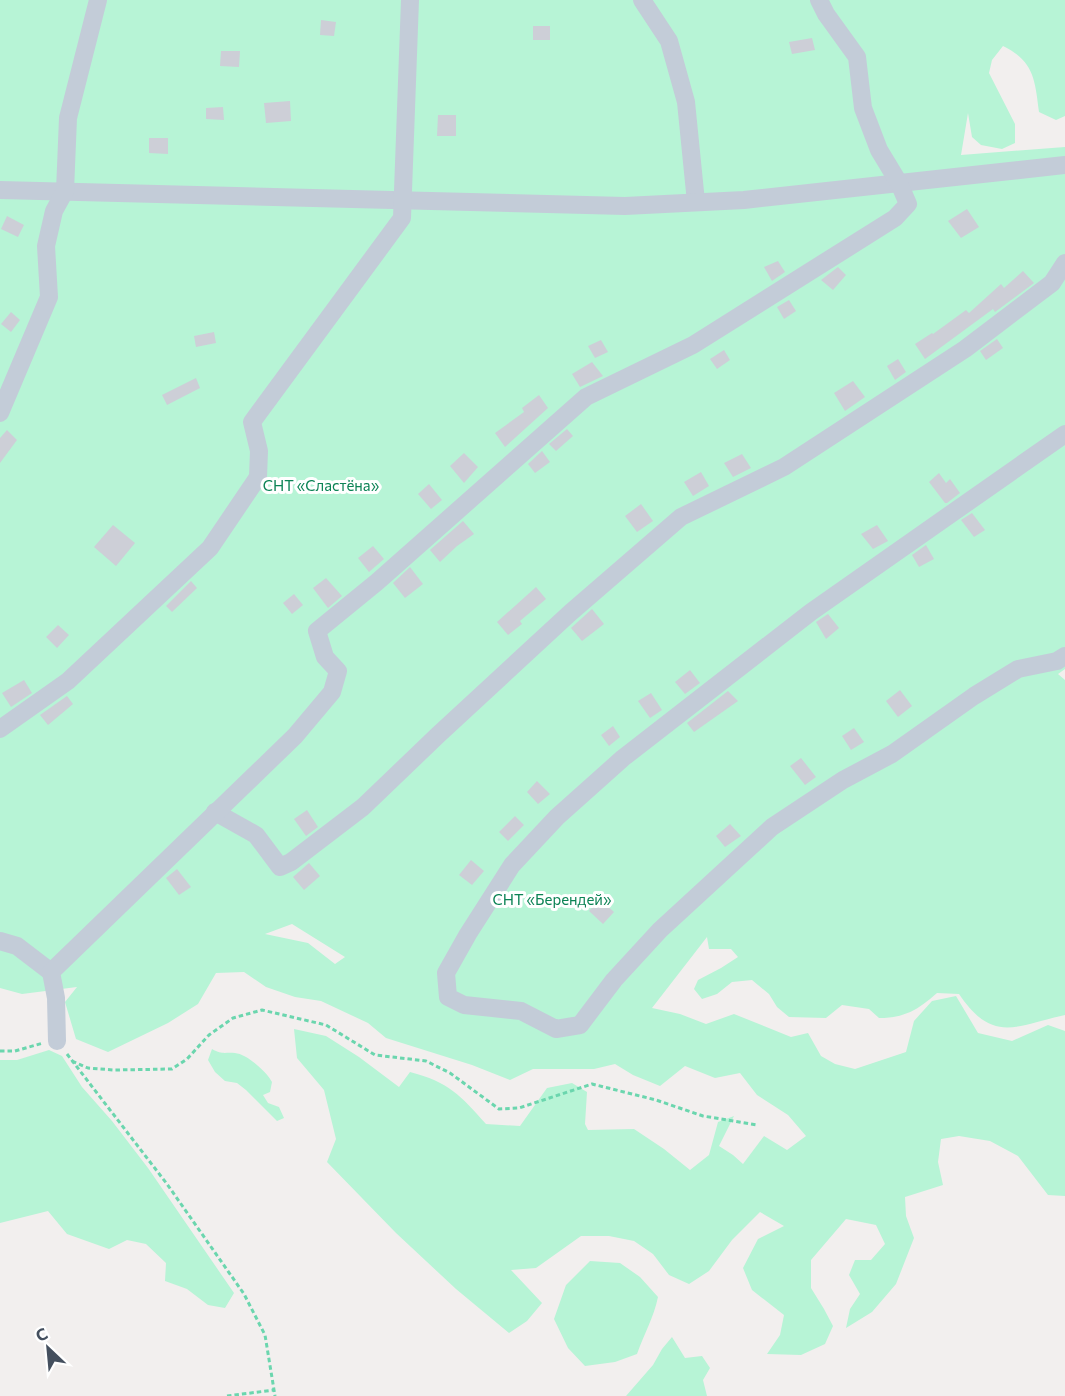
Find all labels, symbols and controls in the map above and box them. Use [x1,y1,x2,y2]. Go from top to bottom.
park label: СНТ «Сластёна» [263,476,380,494]
park label: СНТ «Берендей» [493,890,612,908]
north arrow [18,1318,78,1378]
text: С [32,1323,50,1345]

